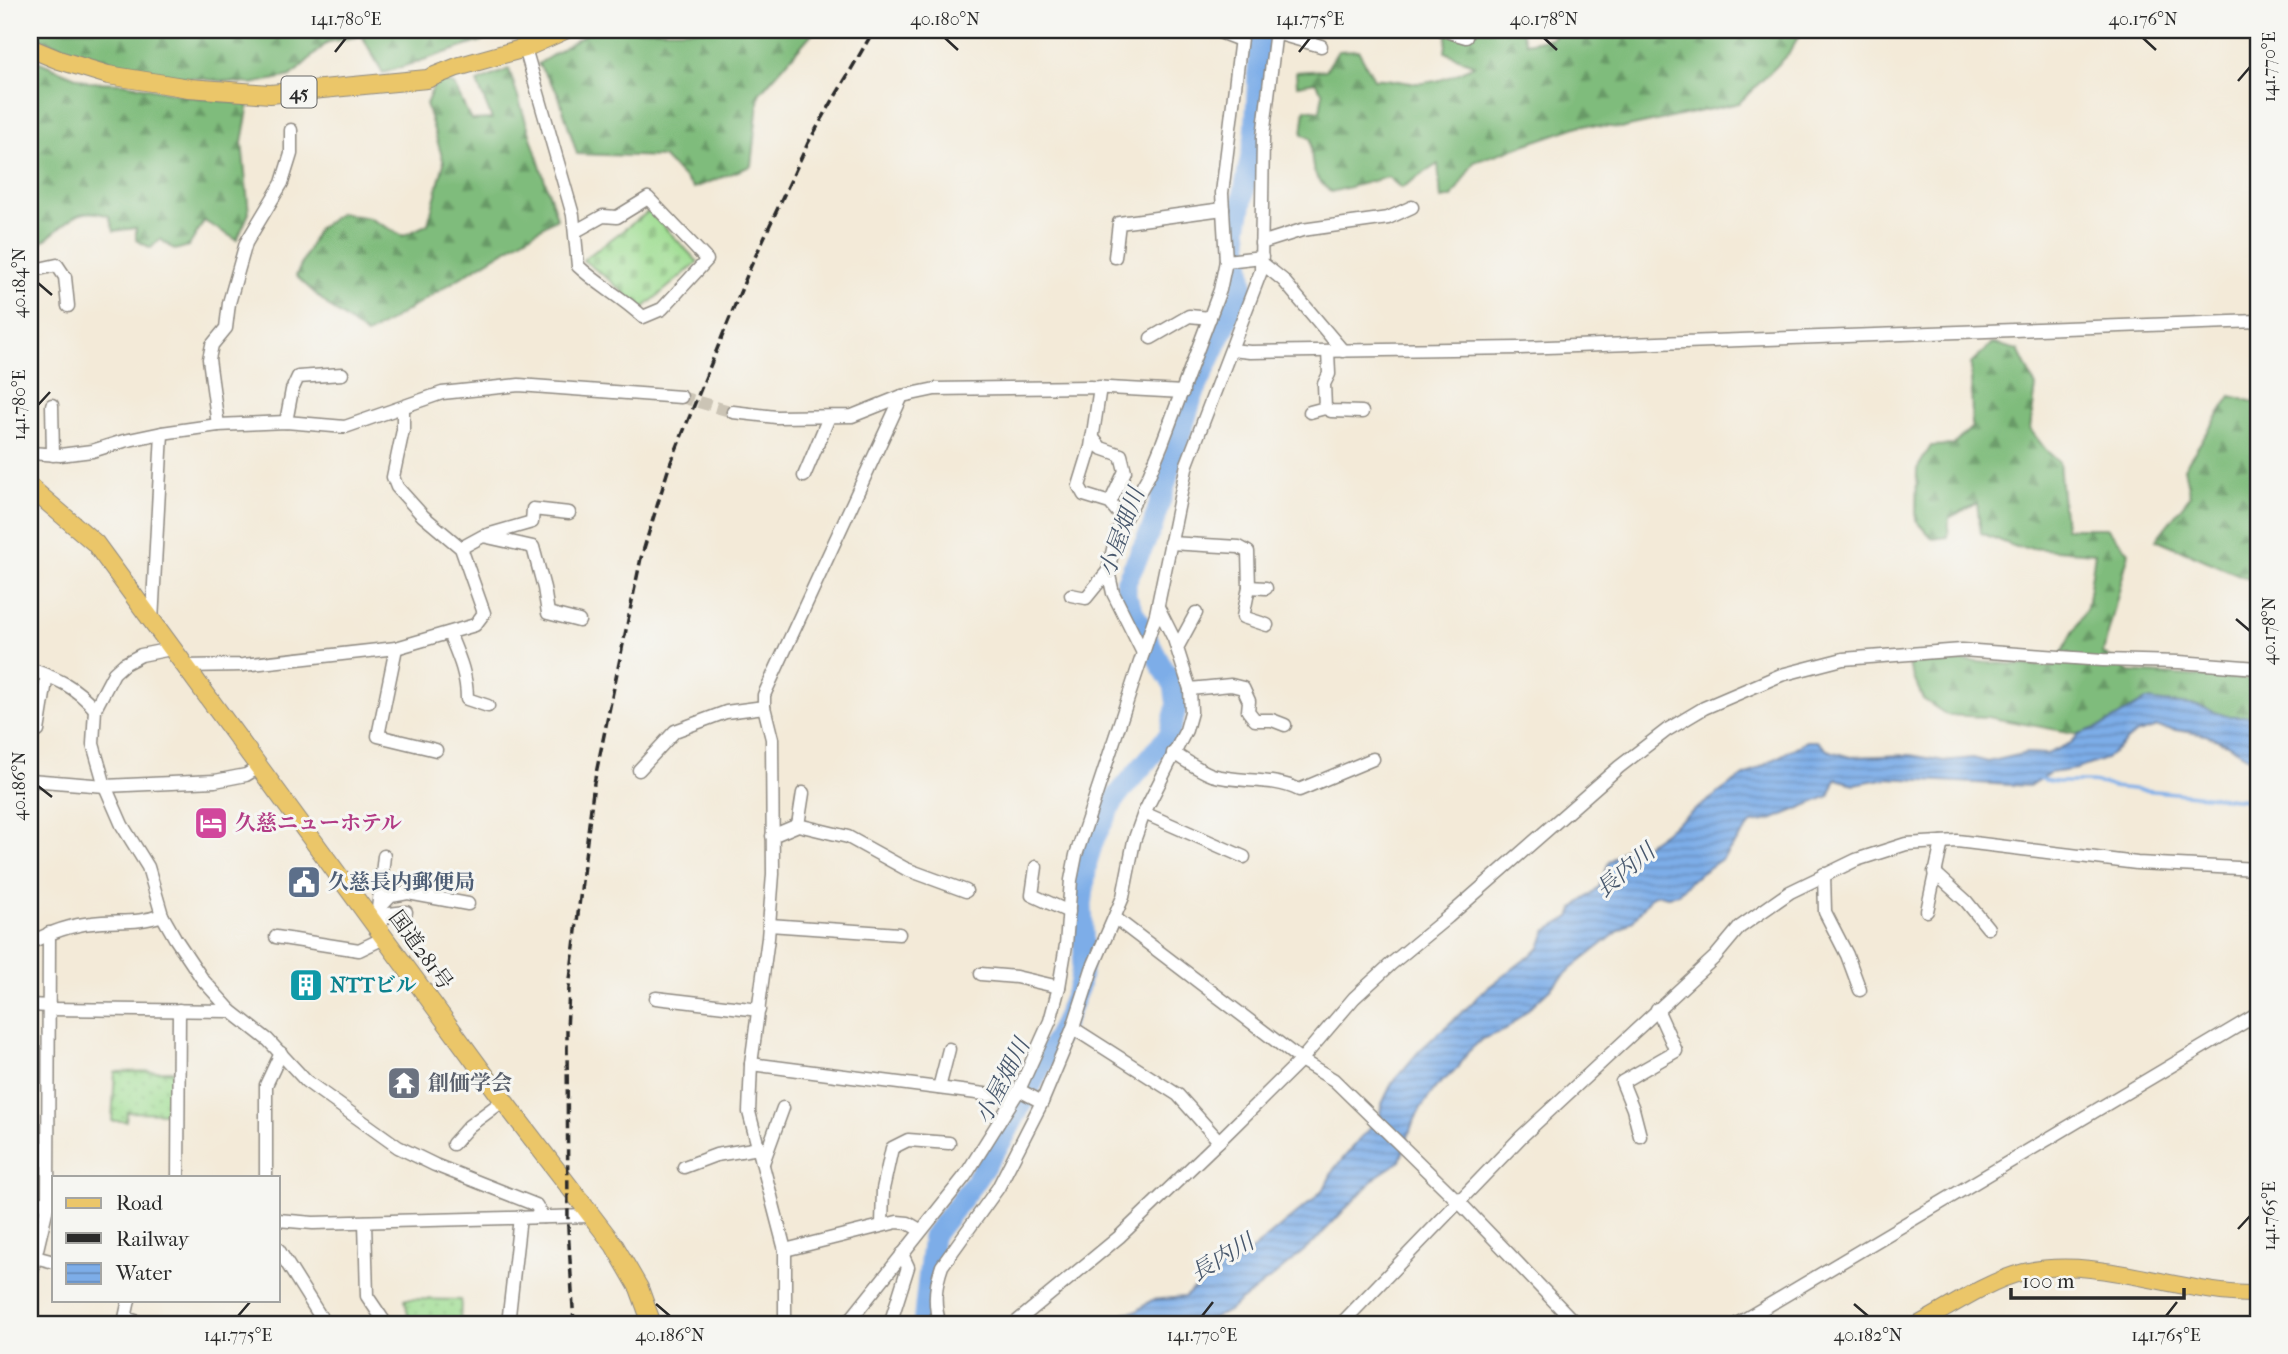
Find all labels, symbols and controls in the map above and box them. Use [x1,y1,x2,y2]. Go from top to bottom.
text: 141.780°E [310,9,382,30]
text: 40.180°N [910,9,980,30]
text: 141.775°E [1276,9,1344,30]
text: 40.178°N [1510,9,1579,30]
text: 40.176°N [2108,9,2178,30]
text: 141.770°E [2259,32,2280,102]
road number: 45 [282,76,316,108]
text: 40.184°N [9,248,30,318]
text: 141.780°E [9,369,30,441]
water label: 小屋畑川 [1093,482,1151,580]
text: 40.178°N [2259,596,2280,665]
text: 40.186°N [9,751,30,821]
hotel icon: 久慈ニューホテル [192,804,230,842]
place label: 久慈ニューホテル [235,811,402,835]
water label: 長内川 [1590,836,1663,903]
public building icon: 久慈長内郵便局 [285,863,323,901]
place label: 久慈長内郵便局 [328,870,475,894]
street label: 国道281号 [384,906,458,994]
building icon: NTTビル [287,966,325,1004]
place label: NTTビル [330,973,417,997]
water label: 小屋畑川 [970,1031,1037,1128]
temple icon: 創価学会 [385,1064,423,1102]
place label: 創価学会 [428,1071,512,1095]
legend [52,1176,280,1302]
text: 141.765°E [2259,1181,2280,1251]
text: Road [116,1191,163,1215]
text: Railway [116,1227,190,1251]
water label: 長内川 [1186,1227,1261,1287]
scale bar [2011,1256,2185,1300]
text: Water [115,1261,172,1285]
text: 100 m [2022,1269,2075,1293]
text: 141.775°E [204,1325,272,1346]
text: 40.186°N [635,1325,705,1346]
text: 141.770°E [1167,1325,1237,1346]
text: 40.182°N [1834,1325,1903,1346]
text: 141.765°E [2131,1325,2201,1346]

